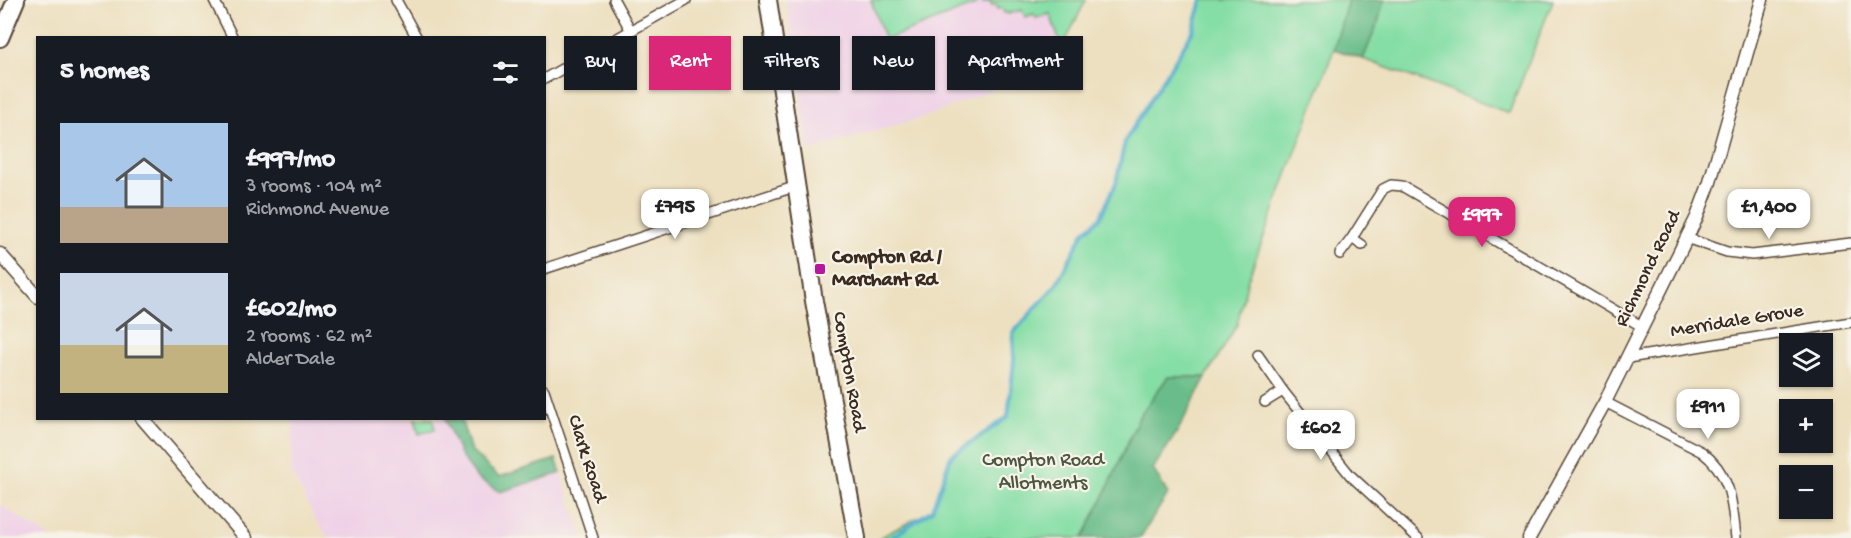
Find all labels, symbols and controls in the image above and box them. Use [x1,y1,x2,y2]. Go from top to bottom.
chip: Buy [564,36,637,90]
chip: Rent [649,36,731,90]
chip: Filters [743,36,840,90]
chip: New [852,36,935,90]
chip: Apartment [947,36,1083,90]
icon: filters [489,56,522,89]
text: 5 homes [60,57,149,88]
text: £997/mo [246,145,335,176]
icon: home [108,147,180,219]
text: 3 rooms · 104 m² [246,176,382,199]
pin: £795 [639,189,711,240]
pin: £1,400 [1720,189,1818,240]
text: £795 [655,197,695,220]
pin: £997 [1446,197,1518,248]
text: £1,400 [1741,197,1797,220]
text: Richmond Avenue [246,199,389,222]
text: £997 [1462,205,1502,228]
street label: Richmond Road [1611,205,1688,331]
place label: Compton Rd / Marchant Rd [831,247,942,293]
marker: Compton Rd / Marchant Rd [813,262,827,276]
text: £602/mo [246,295,336,326]
icon: home [108,297,180,369]
street label: Merridale Grove [1669,300,1806,344]
street label: Compton Road [826,310,870,436]
text: 2 rooms · 62 m² [246,326,373,349]
map controls [1779,333,1833,519]
button: layers [1779,333,1833,387]
text: Alder Dale [246,349,335,372]
pin: £911 [1672,389,1744,440]
text: £911 [1690,397,1726,420]
button: + [1779,399,1833,453]
pin: £602 [1285,410,1357,461]
street label: Clark Road [561,412,612,508]
text: £602 [1301,418,1341,441]
park label: Compton Road Allotments [982,450,1106,496]
button: − [1779,465,1833,519]

